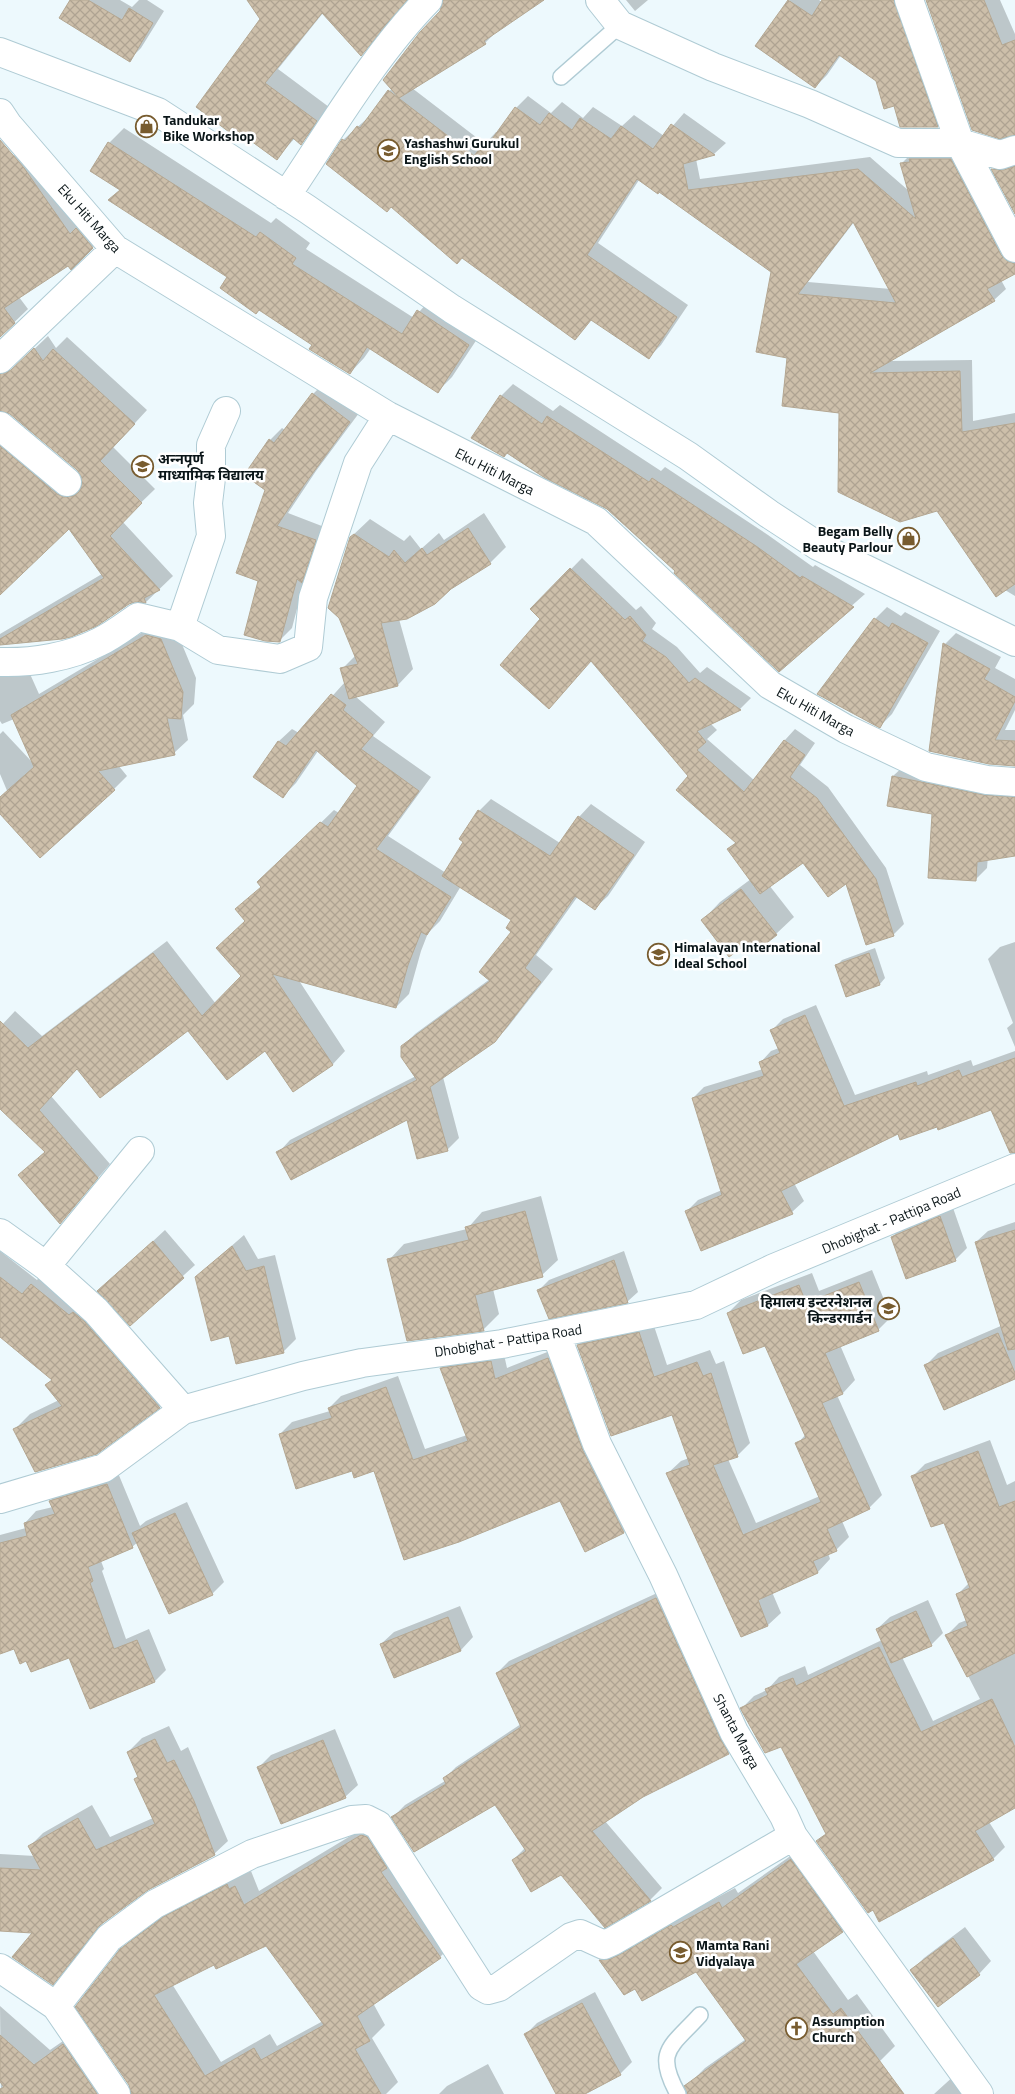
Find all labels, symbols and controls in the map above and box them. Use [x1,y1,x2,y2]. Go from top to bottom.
place label: Tandukar Bike Workshop [163,109,255,146]
shop icon: Tandukar Bike Workshop [135,115,159,139]
place label: Yashashwi Gurukul English School [404,132,519,169]
school or university icon: Yashashwi Gurukul English School [376,138,400,162]
street label: Eku Hiti Marga [53,179,127,257]
street label: Eku Hiti Marga [452,442,538,500]
place label: अन्‍नपूर्ण माध्यामिक विद्यालय [158,448,265,485]
school or university icon: अन्‍नपूर्ण माध्यामिक विद्यालय [130,454,154,478]
place label: Begam Belly Beauty Parlour [803,520,893,557]
shop icon: Begam Belly Beauty Parlour [897,526,921,550]
street label: Eku Hiti Marga [773,681,859,741]
place label: Himalayan International Ideal School [674,936,821,973]
school or university icon: Himalayan International Ideal School [646,942,670,966]
street label: Dhobighat - Pattipa Road [818,1181,964,1259]
place label: हिमालय इन्टरनेशनल किन्डरगार्डन [761,1291,873,1328]
school or university icon: हिमालय इन्टरनेशनल किन्डरगार्डन [876,1297,900,1321]
street label: Dhobighat - Pattipa Road [433,1318,583,1362]
street label: Shanta Marga [708,1690,766,1772]
place label: Mamta Rani Vidyalaya [696,1934,769,1971]
school or university icon: Mamta Rani Vidyalaya [668,1940,692,1964]
place label: Assumption Church [812,2010,885,2047]
church icon: Assumption Church [784,2016,808,2040]

